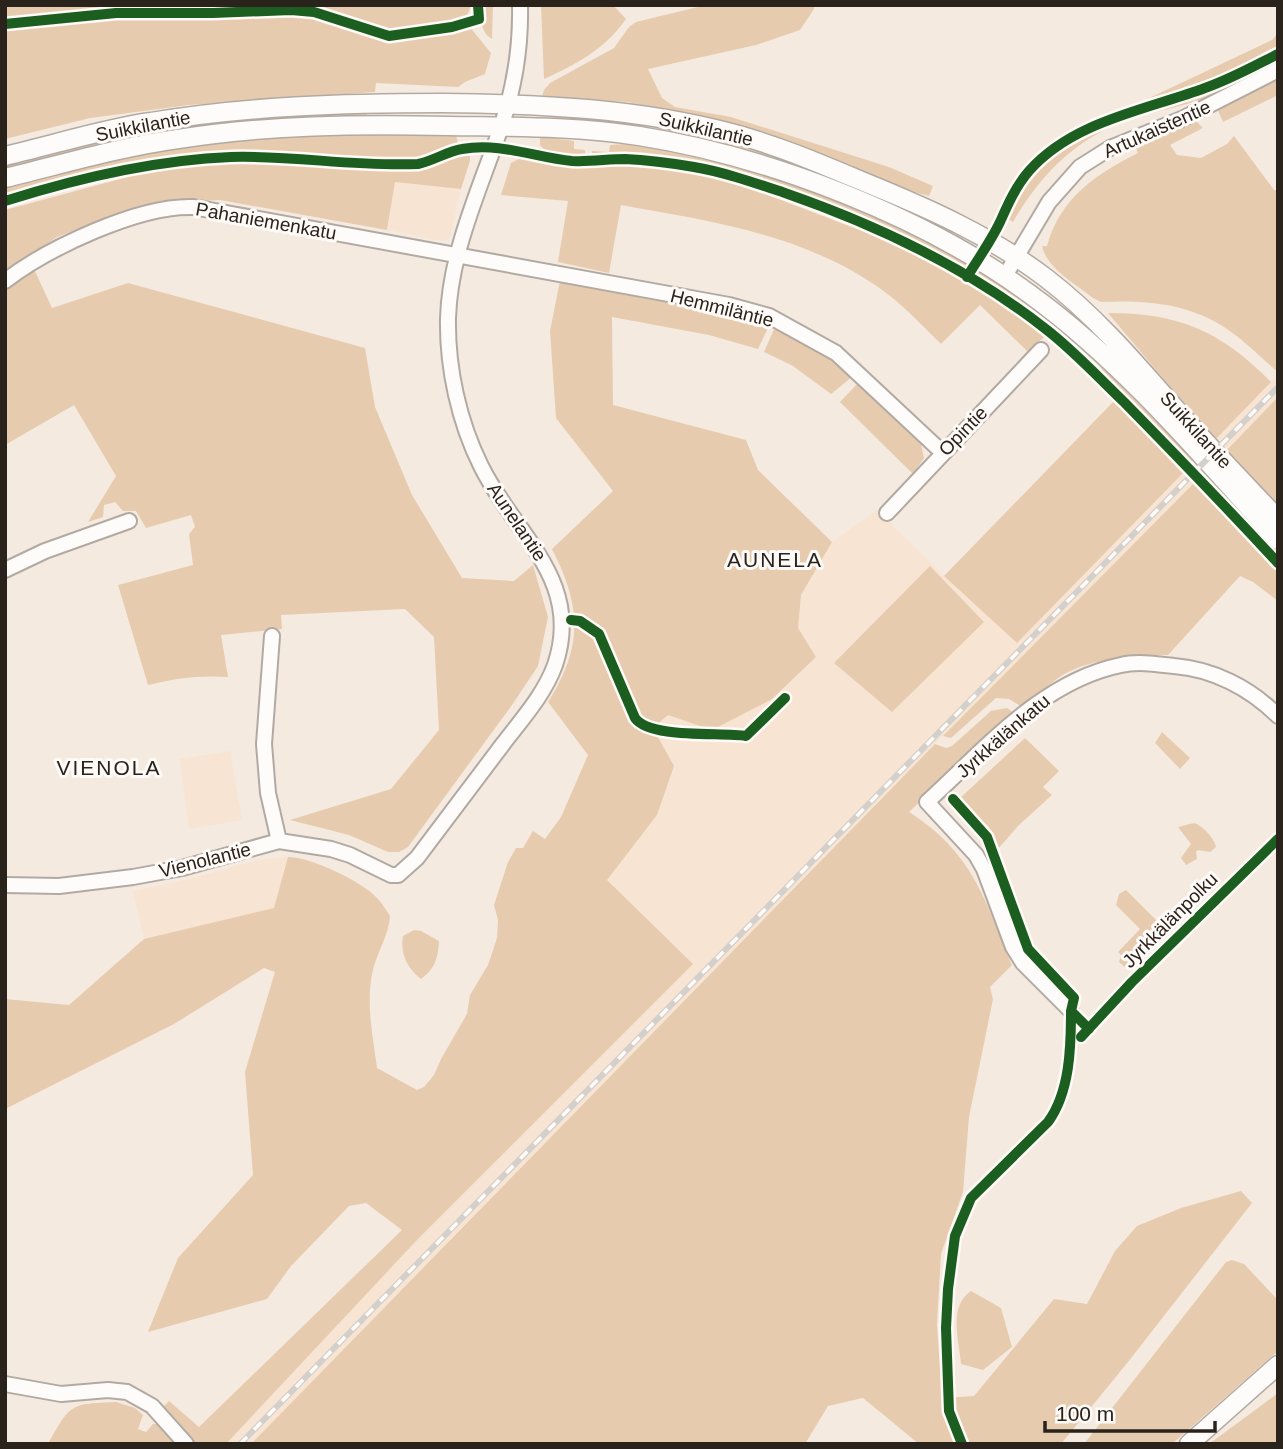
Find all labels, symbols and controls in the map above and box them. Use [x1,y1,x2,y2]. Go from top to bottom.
street label: Artukaistentie [1100,96,1214,162]
street label: Suikkilantie [94,107,192,145]
street label: Suikkilantie [657,108,755,150]
street label: Pahaniemenkatu [194,198,338,244]
street label: Hemmiläntie [668,285,776,331]
street label: Suikkilantie [1156,387,1236,473]
street label: Opintie [935,402,991,460]
street label: Aunelantie [483,479,551,565]
district label: AUNELA [727,548,823,571]
street label: Jyrkkälänkatu [952,690,1054,782]
district label: VIENOLA [56,756,162,779]
street label: Vienolantie [157,838,253,882]
street label: Jyrkkälänpolku [1118,868,1222,972]
scale bar [1045,1390,1215,1434]
text: 100 m [1056,1402,1114,1425]

